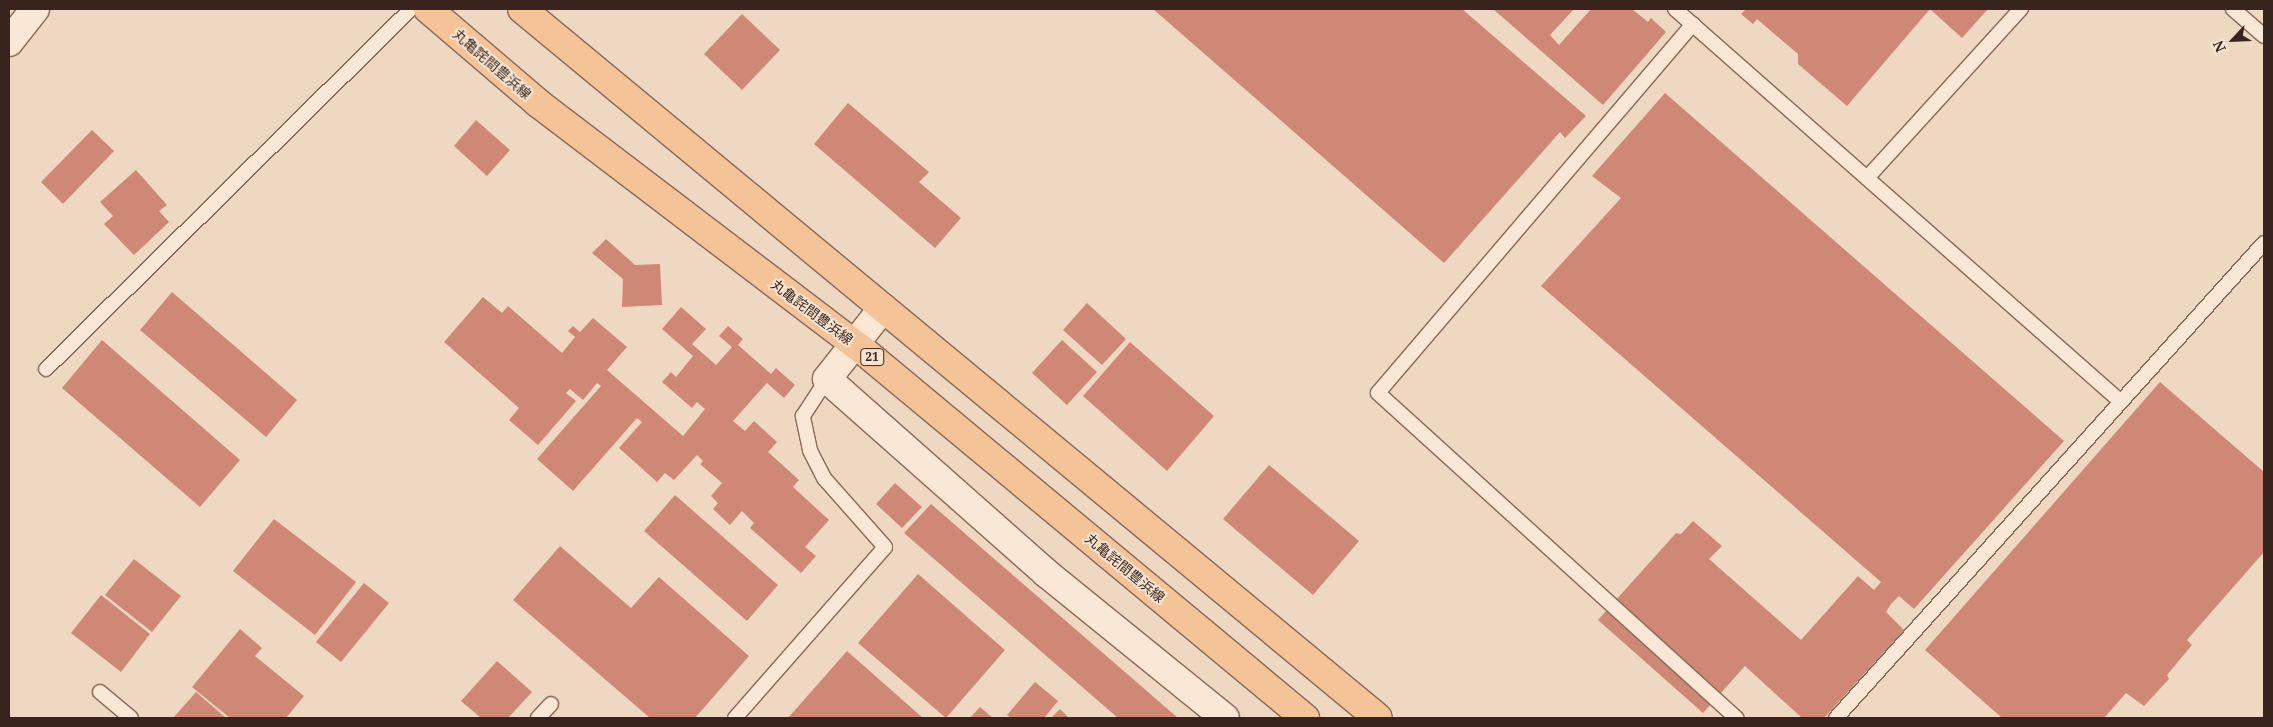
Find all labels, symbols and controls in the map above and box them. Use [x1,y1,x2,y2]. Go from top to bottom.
north arrow [2208,15,2258,65]
street label: 丸亀詫間豊浜線 [450,26,534,102]
text: N [2208,38,2230,56]
street label: 丸亀詫間豊浜線 [768,276,856,348]
road number: 21 [860,348,884,367]
street label: 丸亀詫間豊浜線 [1082,530,1168,606]

